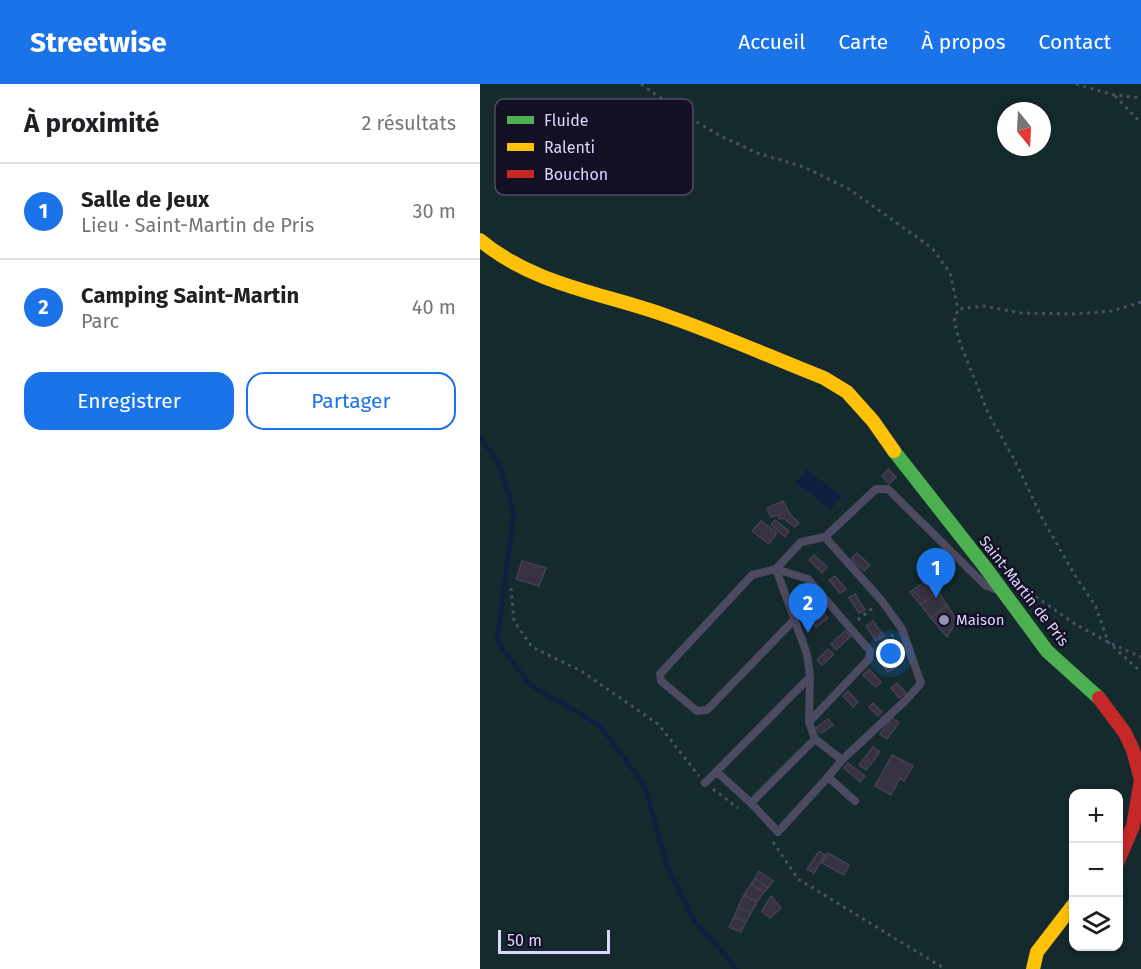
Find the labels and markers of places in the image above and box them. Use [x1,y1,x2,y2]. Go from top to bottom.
pin: 1 [916,548,956,598]
pin: 2 [788,584,828,633]
place label: Maison [956,611,1005,629]
marker: Maison [937,613,951,627]

